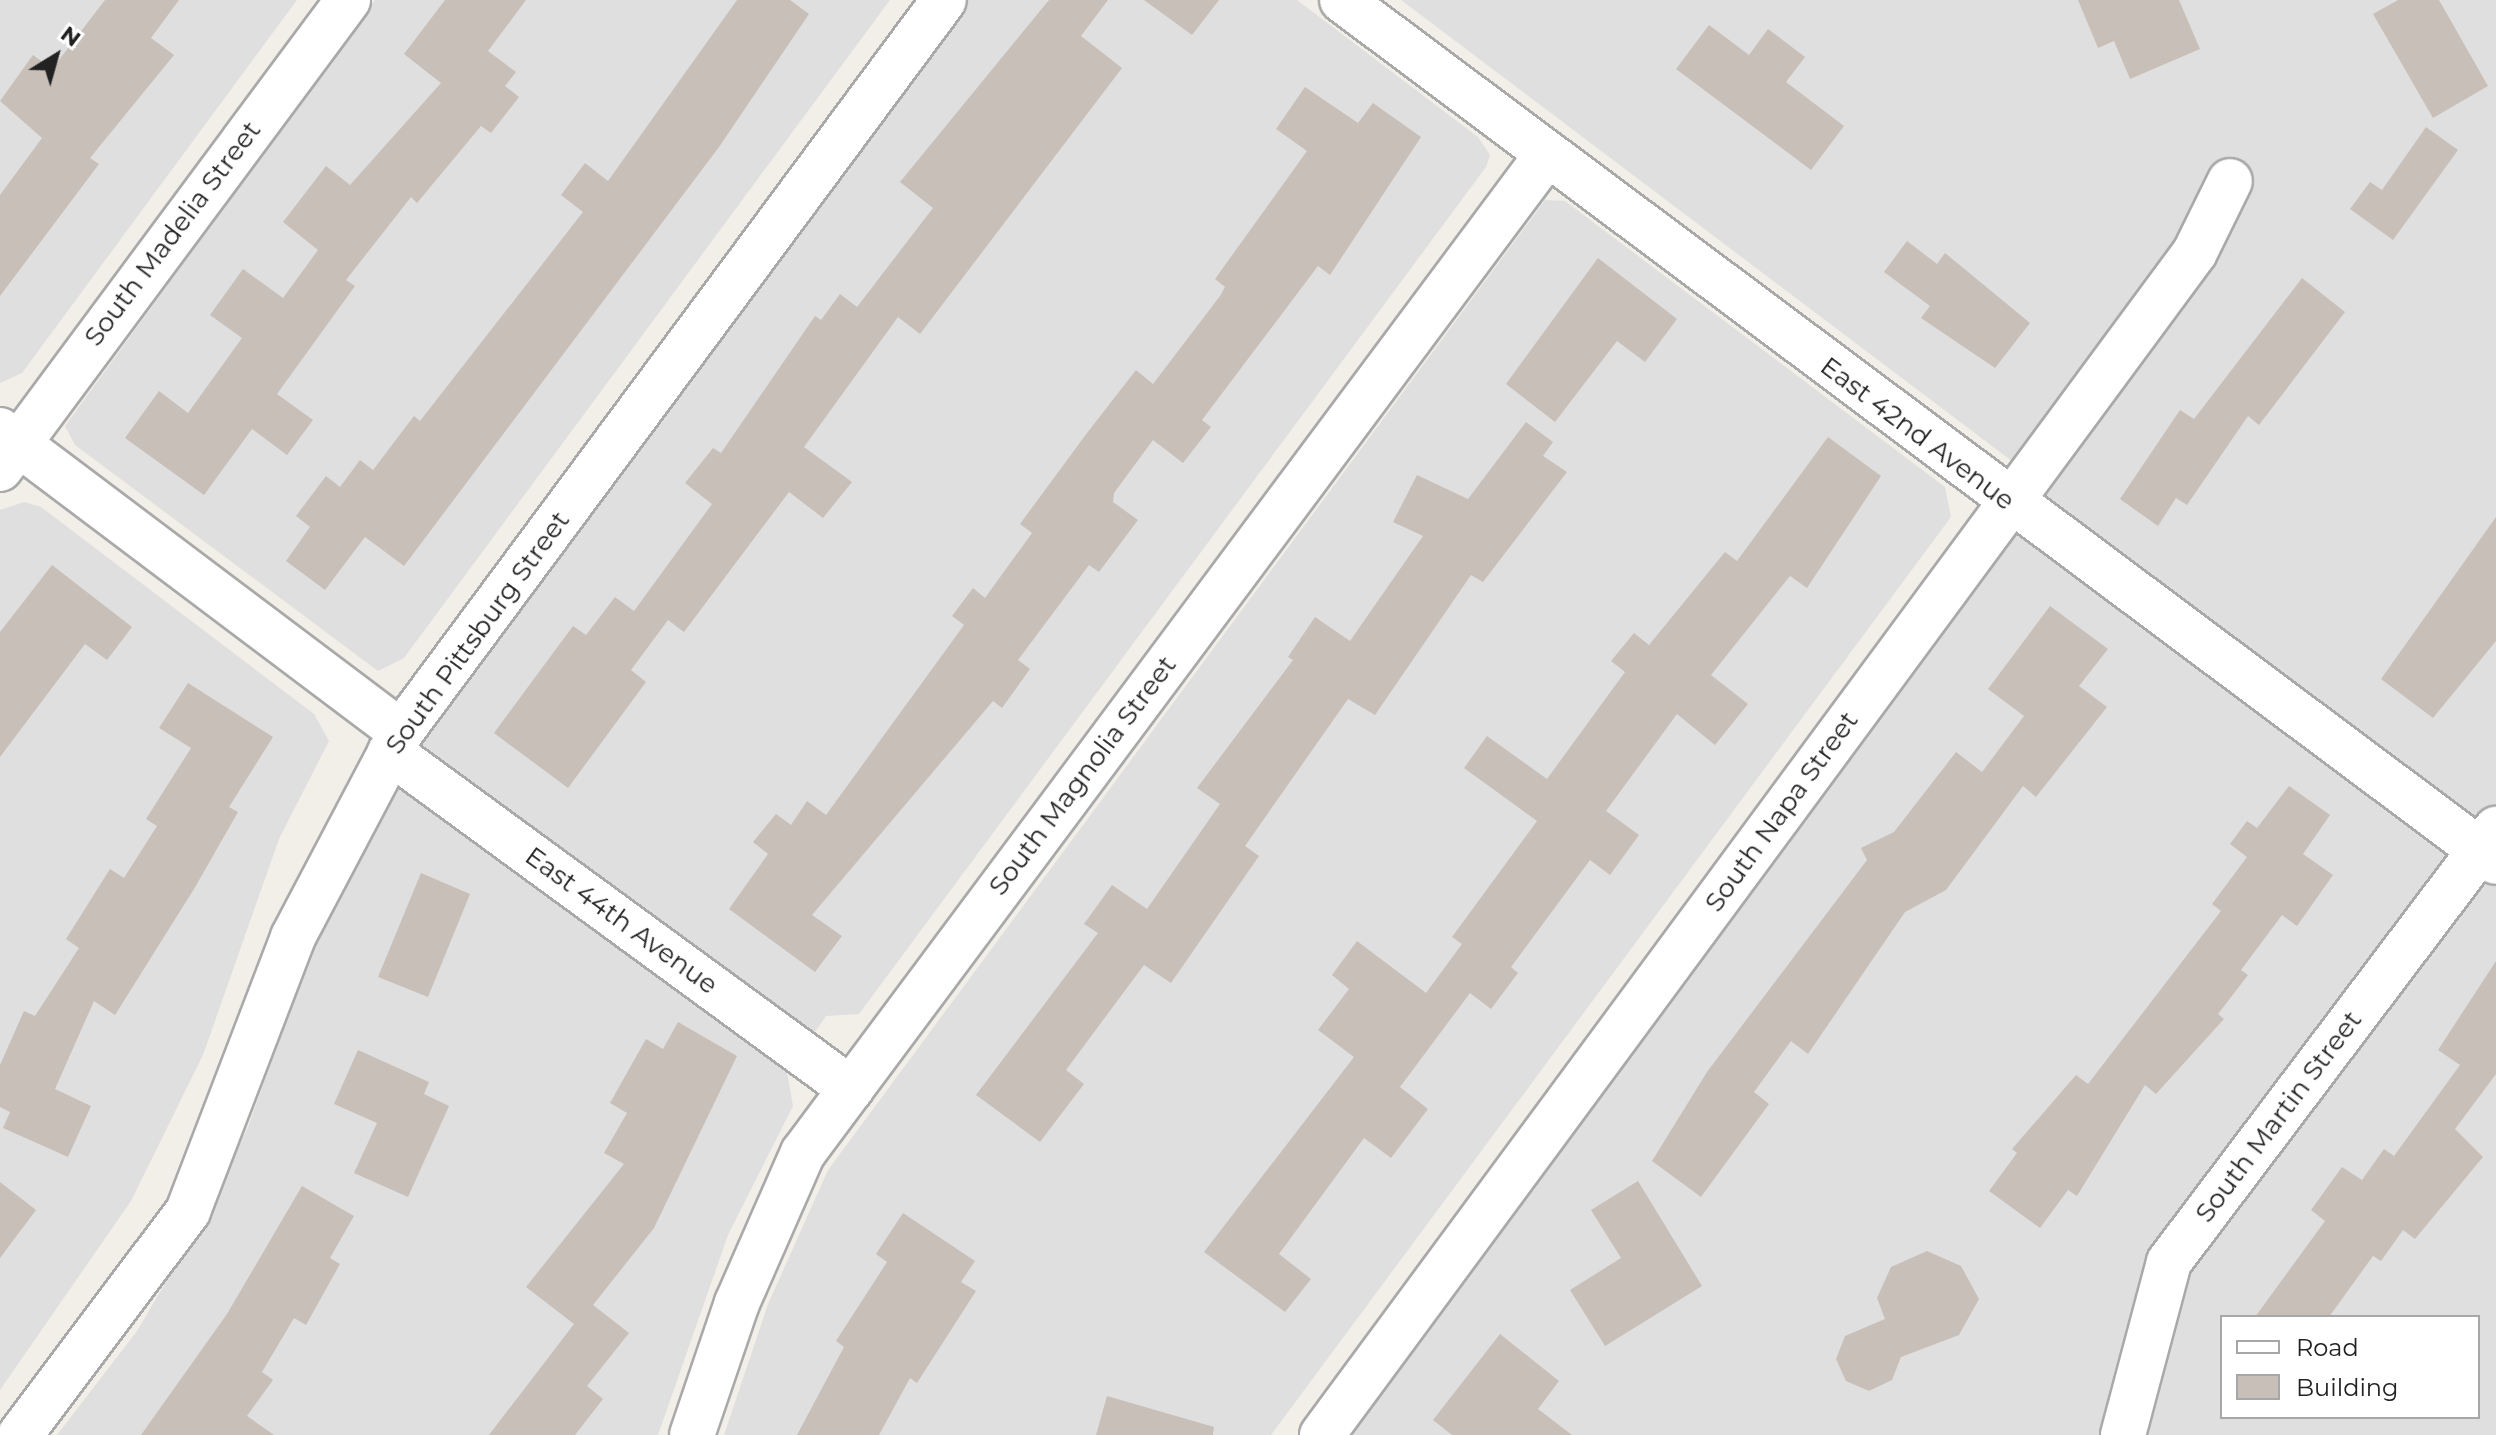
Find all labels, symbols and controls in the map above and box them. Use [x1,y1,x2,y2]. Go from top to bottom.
north arrow [16,16,96,96]
text: N [56,20,86,53]
street label: South Madelia Street [78,116,268,352]
street label: East 42nd Avenue [1814,351,2020,517]
street label: South Pittsburg Street [380,506,576,760]
street label: South Magnolia Street [983,650,1183,902]
street label: South Napa Street [1699,706,1865,918]
street label: East 44th Avenue [519,841,723,1001]
street label: South Martin Street [2189,1005,2369,1229]
legend [2220,1315,2480,1419]
text: Road [2296,1333,2359,1362]
text: Building [2296,1373,2399,1402]

